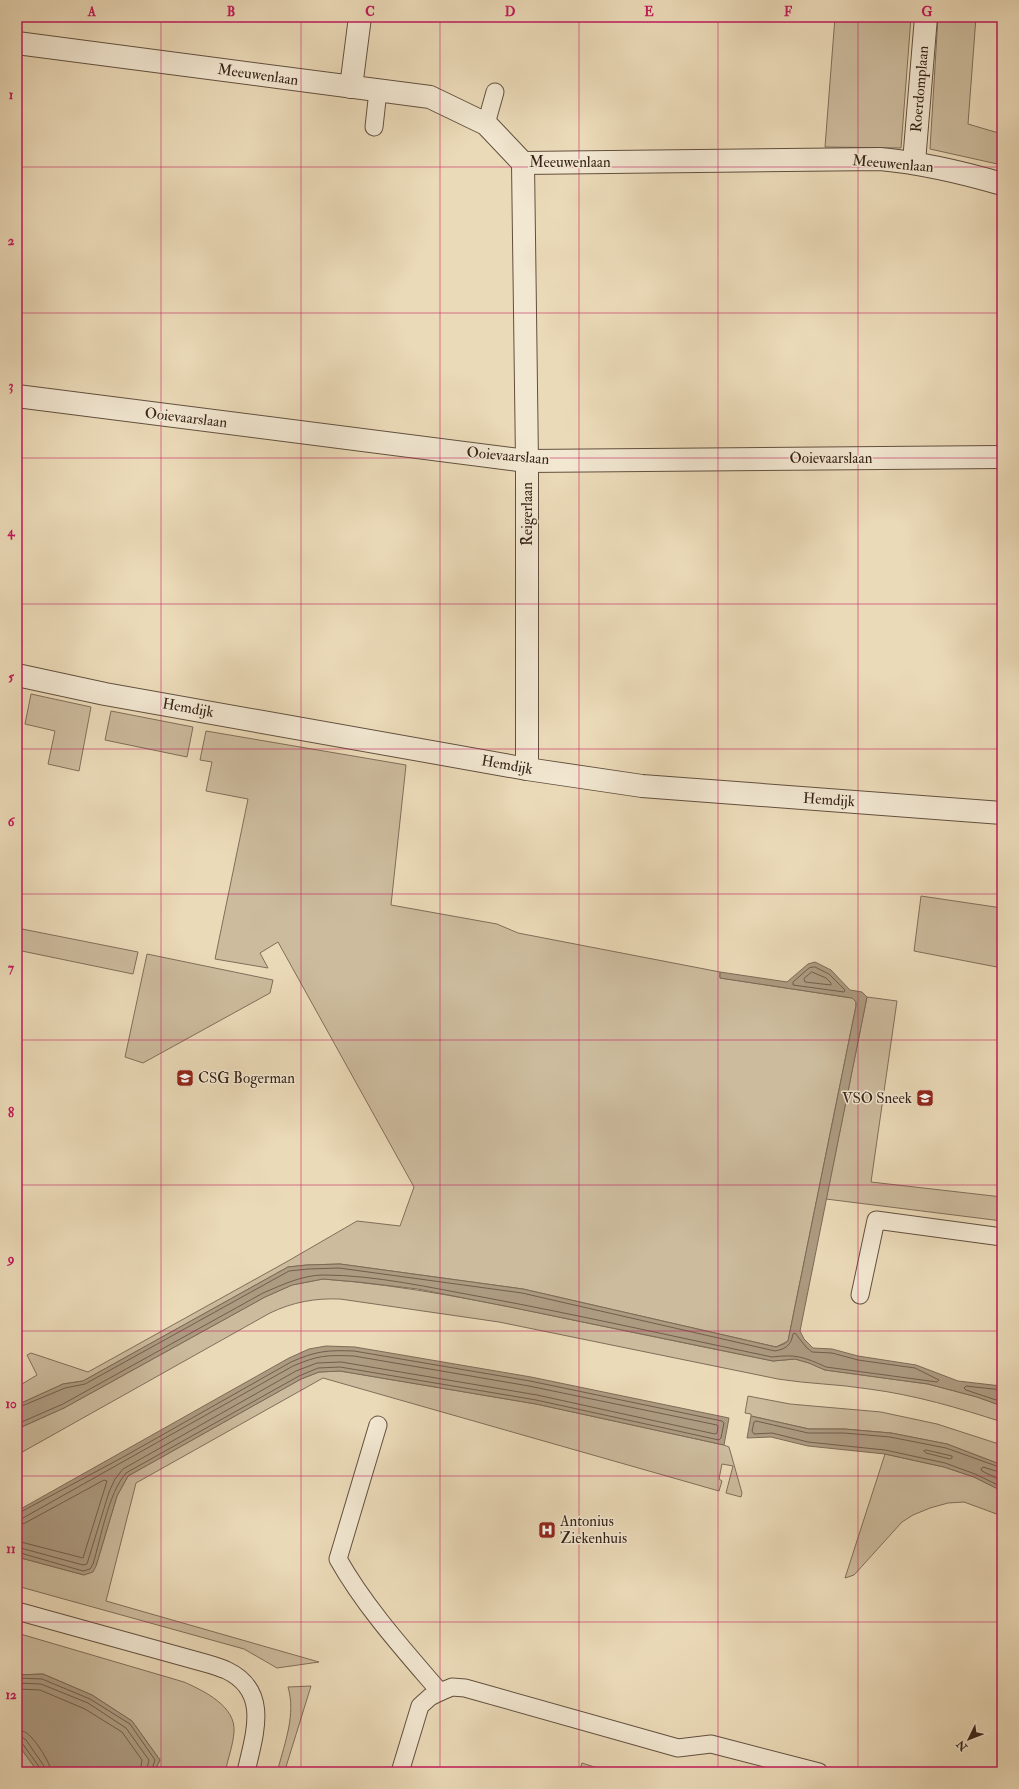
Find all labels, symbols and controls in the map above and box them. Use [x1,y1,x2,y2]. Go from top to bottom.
text: A [87,4,97,20]
text: B [227,4,235,20]
text: C [365,4,375,20]
text: D [505,4,516,20]
text: E [644,4,654,20]
text: F [784,4,793,20]
text: G [922,4,933,20]
street label: Roerdomplaan [907,44,934,133]
street label: Meeuwenlaan [216,60,300,90]
text: 1 [9,87,14,103]
street label: Meeuwenlaan [852,151,935,177]
street label: Meeuwenlaan [529,153,611,172]
text: 2 [8,233,15,249]
text: 3 [9,378,14,394]
street label: Ooievaarslaan [144,404,229,433]
street label: Ooievaarslaan [466,443,550,469]
street label: Ooievaarslaan [790,449,873,468]
street label: Reigerlaan [518,482,537,546]
text: 4 [6,524,15,540]
text: 5 [8,669,14,685]
street label: Hemdijk [161,694,215,722]
street label: Hemdijk [480,751,534,779]
street label: Hemdijk [802,789,856,811]
text: 6 [8,814,16,830]
text: 7 [8,960,15,976]
school or university icon: CSG Bogerman [175,1068,195,1088]
place label: CSG Bogerman [198,1069,295,1088]
school or university icon: VSO Sneek [915,1088,935,1108]
place label: VSO Sneek [842,1089,912,1108]
text: 8 [8,1105,14,1121]
text: 9 [6,1251,15,1267]
text: 10 [5,1396,17,1412]
place label: Antonius Ziekenhuis [559,1512,627,1548]
hospital icon: Antonius Ziekenhuis [537,1520,557,1540]
text: 11 [6,1541,16,1557]
text: 12 [5,1687,17,1703]
north arrow [949,1719,989,1759]
text: N [953,1737,971,1754]

